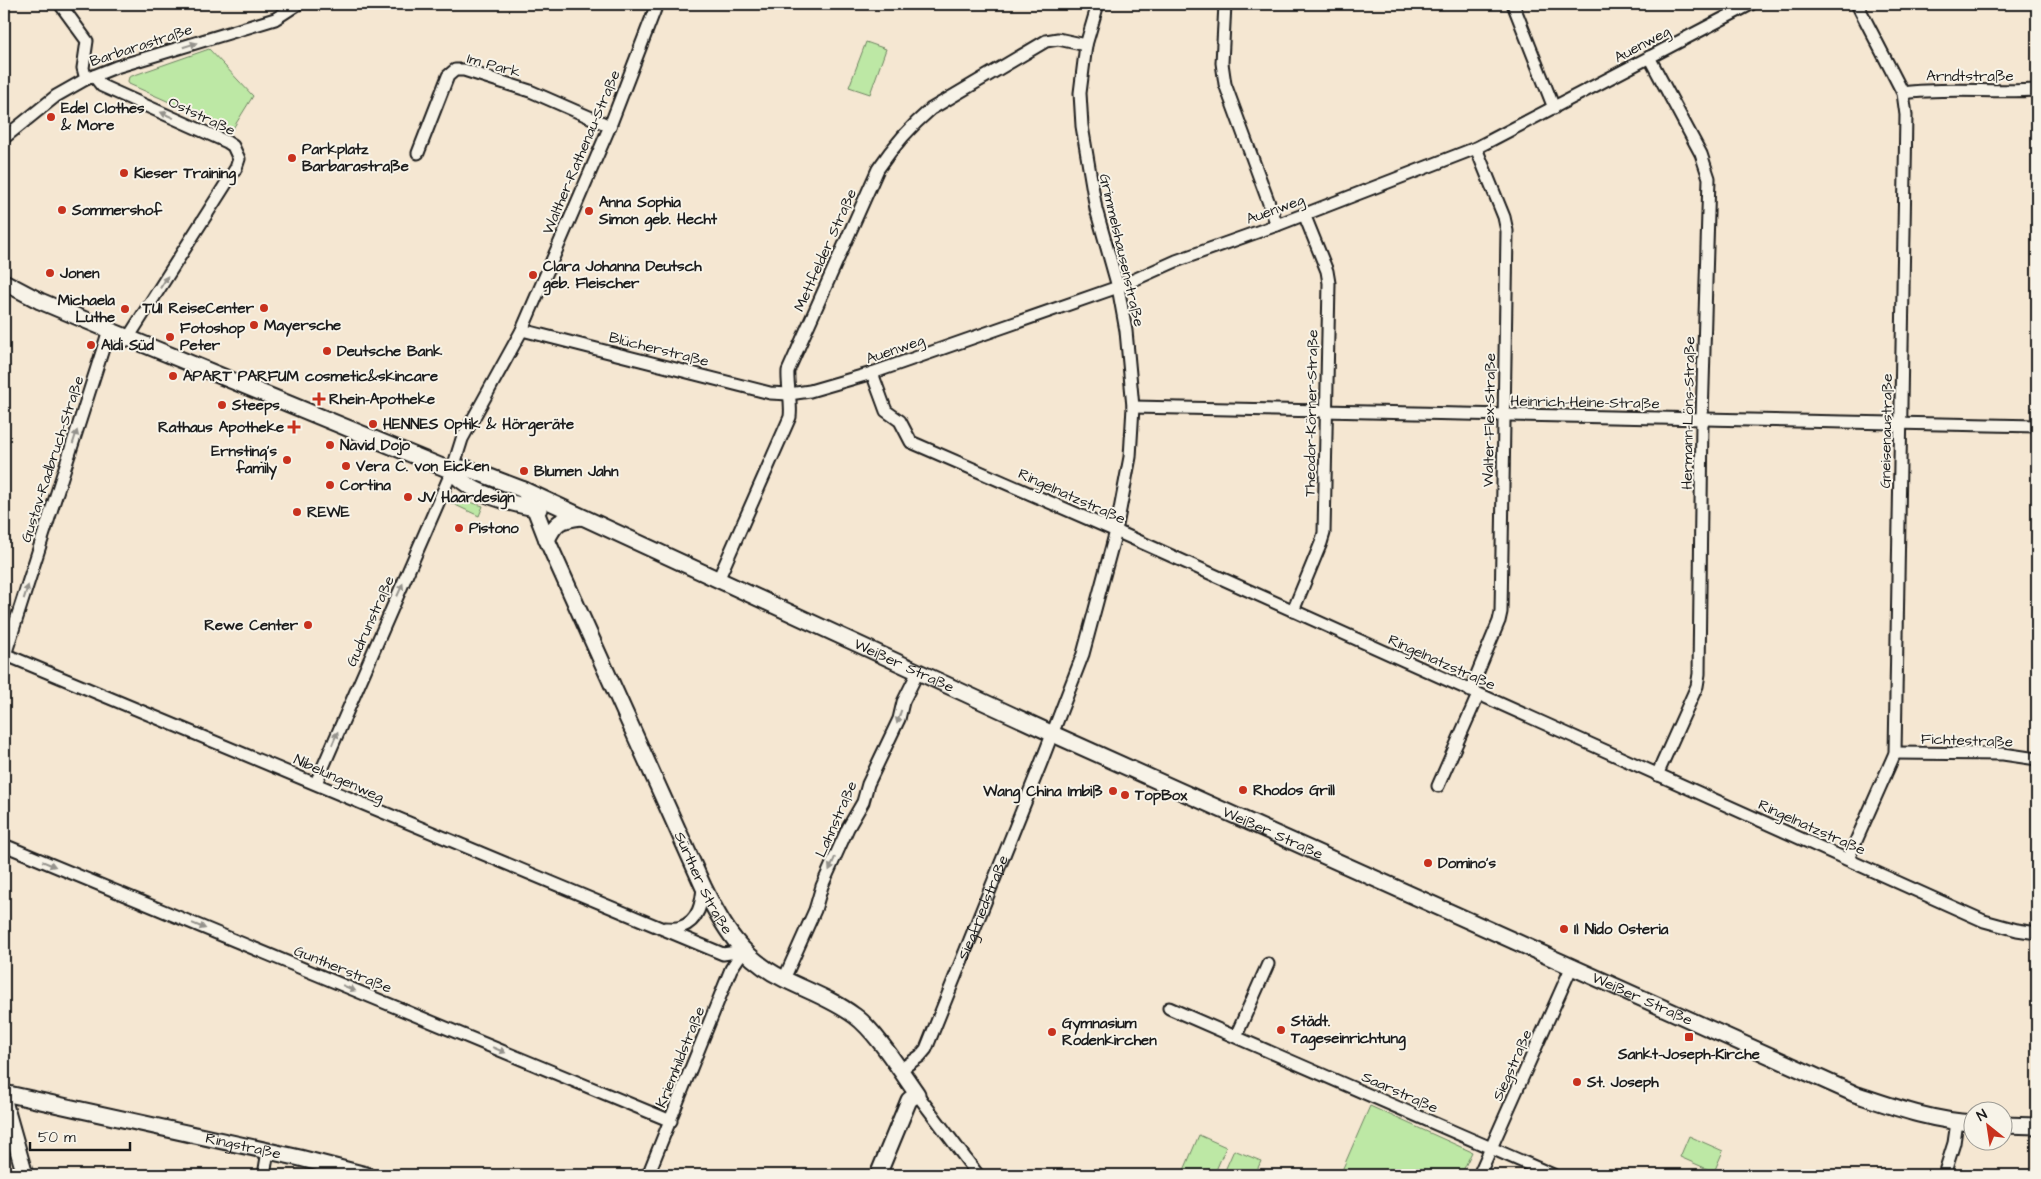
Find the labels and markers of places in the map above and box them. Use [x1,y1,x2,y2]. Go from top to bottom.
place label: Edel Clothes & More [60,98,145,136]
marker: Edel Clothes & More [45,111,57,123]
place label: Parkplatz Barbarastraße [302,139,409,177]
marker: Parkplatz Barbarastraße [286,152,298,164]
place label: Kieser Training [134,163,236,186]
marker: Kieser Training [118,167,130,179]
place label: Anna Sophia Simon geb. Hecht [598,192,718,232]
place label: Sommershof [71,200,163,221]
marker: Sommershof [56,204,68,216]
marker: Anna Sophia Simon geb. Hecht [583,205,595,217]
place label: Clara Johanna Deutsch geb. Fleischer [543,256,702,296]
place label: Jonen [59,263,100,284]
marker: Jonen [44,267,56,279]
marker: Clara Johanna Deutsch geb. Fleischer [527,269,539,281]
place label: Michaela Luthe [58,290,115,328]
place label: TUI ReiseCenter [142,298,255,319]
marker: TUI ReiseCenter [258,302,270,314]
marker: Michaela Luthe [119,303,131,315]
place label: Mayersche [264,315,341,337]
place label: Fotoshop Peter [180,318,246,356]
marker: Mayersche [248,319,260,331]
marker: Fotoshop Peter [164,331,176,343]
place label: Aldi Süd [101,335,154,356]
marker: Aldi Süd [85,339,97,351]
place label: Deutsche Bank [337,341,443,362]
marker: Deutsche Bank [321,345,333,357]
place label: APART PARFUM cosmetic&skincare [183,366,438,387]
marker: APART PARFUM cosmetic&skincare [167,370,179,382]
place label: Rhein-Apotheke [329,389,435,410]
marker: Rhein-Apotheke [313,393,325,405]
place label: Steeps [231,395,280,416]
marker: Steeps [216,399,228,411]
place label: HENNES Optik & Hörgeräte [383,414,574,437]
place label: Rathaus Apotheke [158,417,284,438]
marker: HENNES Optik & Hörgeräte [367,418,379,430]
marker: Rathaus Apotheke [288,421,300,433]
place label: Navid Dojo [340,435,411,456]
marker: Navid Dojo [324,439,336,451]
place label: Ernsting's family [211,441,278,480]
marker: Ernsting's family [281,454,293,466]
place label: Vera C. von Eicken [355,456,490,477]
marker: Vera C. von Eicken [340,460,352,472]
place label: Blumen Jahn [534,461,619,482]
marker: Blumen Jahn [518,465,530,477]
place label: Cortina [340,475,391,496]
marker: Cortina [324,479,336,491]
place label: JV Haardesign [417,487,515,510]
marker: JV Haardesign [402,491,414,503]
place label: REWE [307,502,350,523]
marker: REWE [291,506,303,518]
place label: Pistono [469,518,519,539]
marker: Pistono [453,522,465,534]
place label: Rewe Center [204,615,299,636]
marker: Rewe Center [302,619,314,631]
place label: Rhodos Grill [1253,780,1336,801]
place label: Wang China Imbiß [982,781,1103,804]
marker: Rhodos Grill [1237,784,1249,796]
marker: Wang China Imbiß [1107,785,1119,797]
place label: TopBox [1134,785,1188,806]
marker: TopBox [1119,789,1131,801]
place label: Domino's [1438,853,1496,874]
marker: Domino's [1422,857,1434,869]
place label: Il Nido Osteria [1574,919,1669,940]
marker: Il Nido Osteria [1558,923,1570,935]
place label: Städt. Tageseinrichtung [1290,1011,1406,1051]
place label: Gymnasium Rodenkirchen [1062,1013,1157,1051]
marker: Städt. Tageseinrichtung [1275,1024,1287,1036]
marker: Gymnasium Rodenkirchen [1046,1026,1058,1038]
marker: Sankt-Joseph-Kirche [1683,1031,1695,1043]
place label: Sankt-Joseph-Kirche [1617,1044,1760,1065]
place label: St. Joseph [1586,1072,1659,1093]
marker: St. Joseph [1571,1076,1583,1088]

